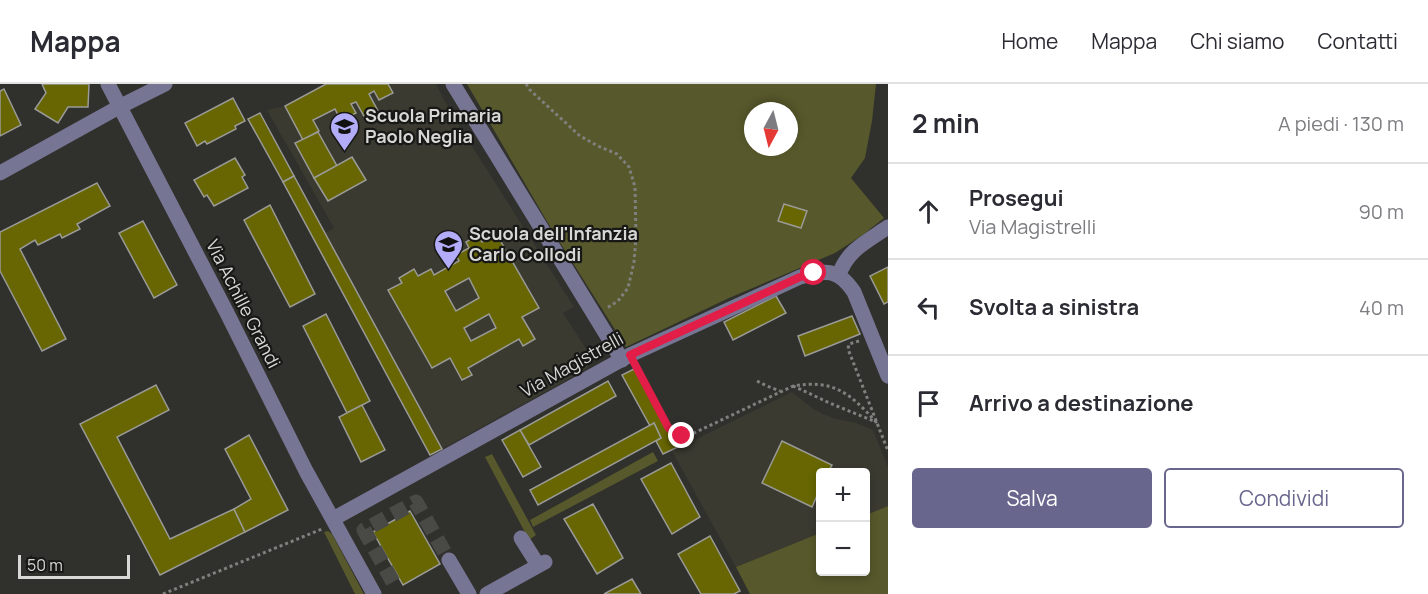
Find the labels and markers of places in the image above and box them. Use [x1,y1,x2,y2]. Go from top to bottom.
place label: Scuola Primaria Paolo Neglia [365,103,501,148]
school or university icon: Scuola Primaria Paolo Neglia [328,110,360,152]
place label: Scuola dell'Infanzia Carlo Collodi [469,221,638,266]
school or university icon: Scuola dell'Infanzia Carlo Collodi [432,228,464,270]

